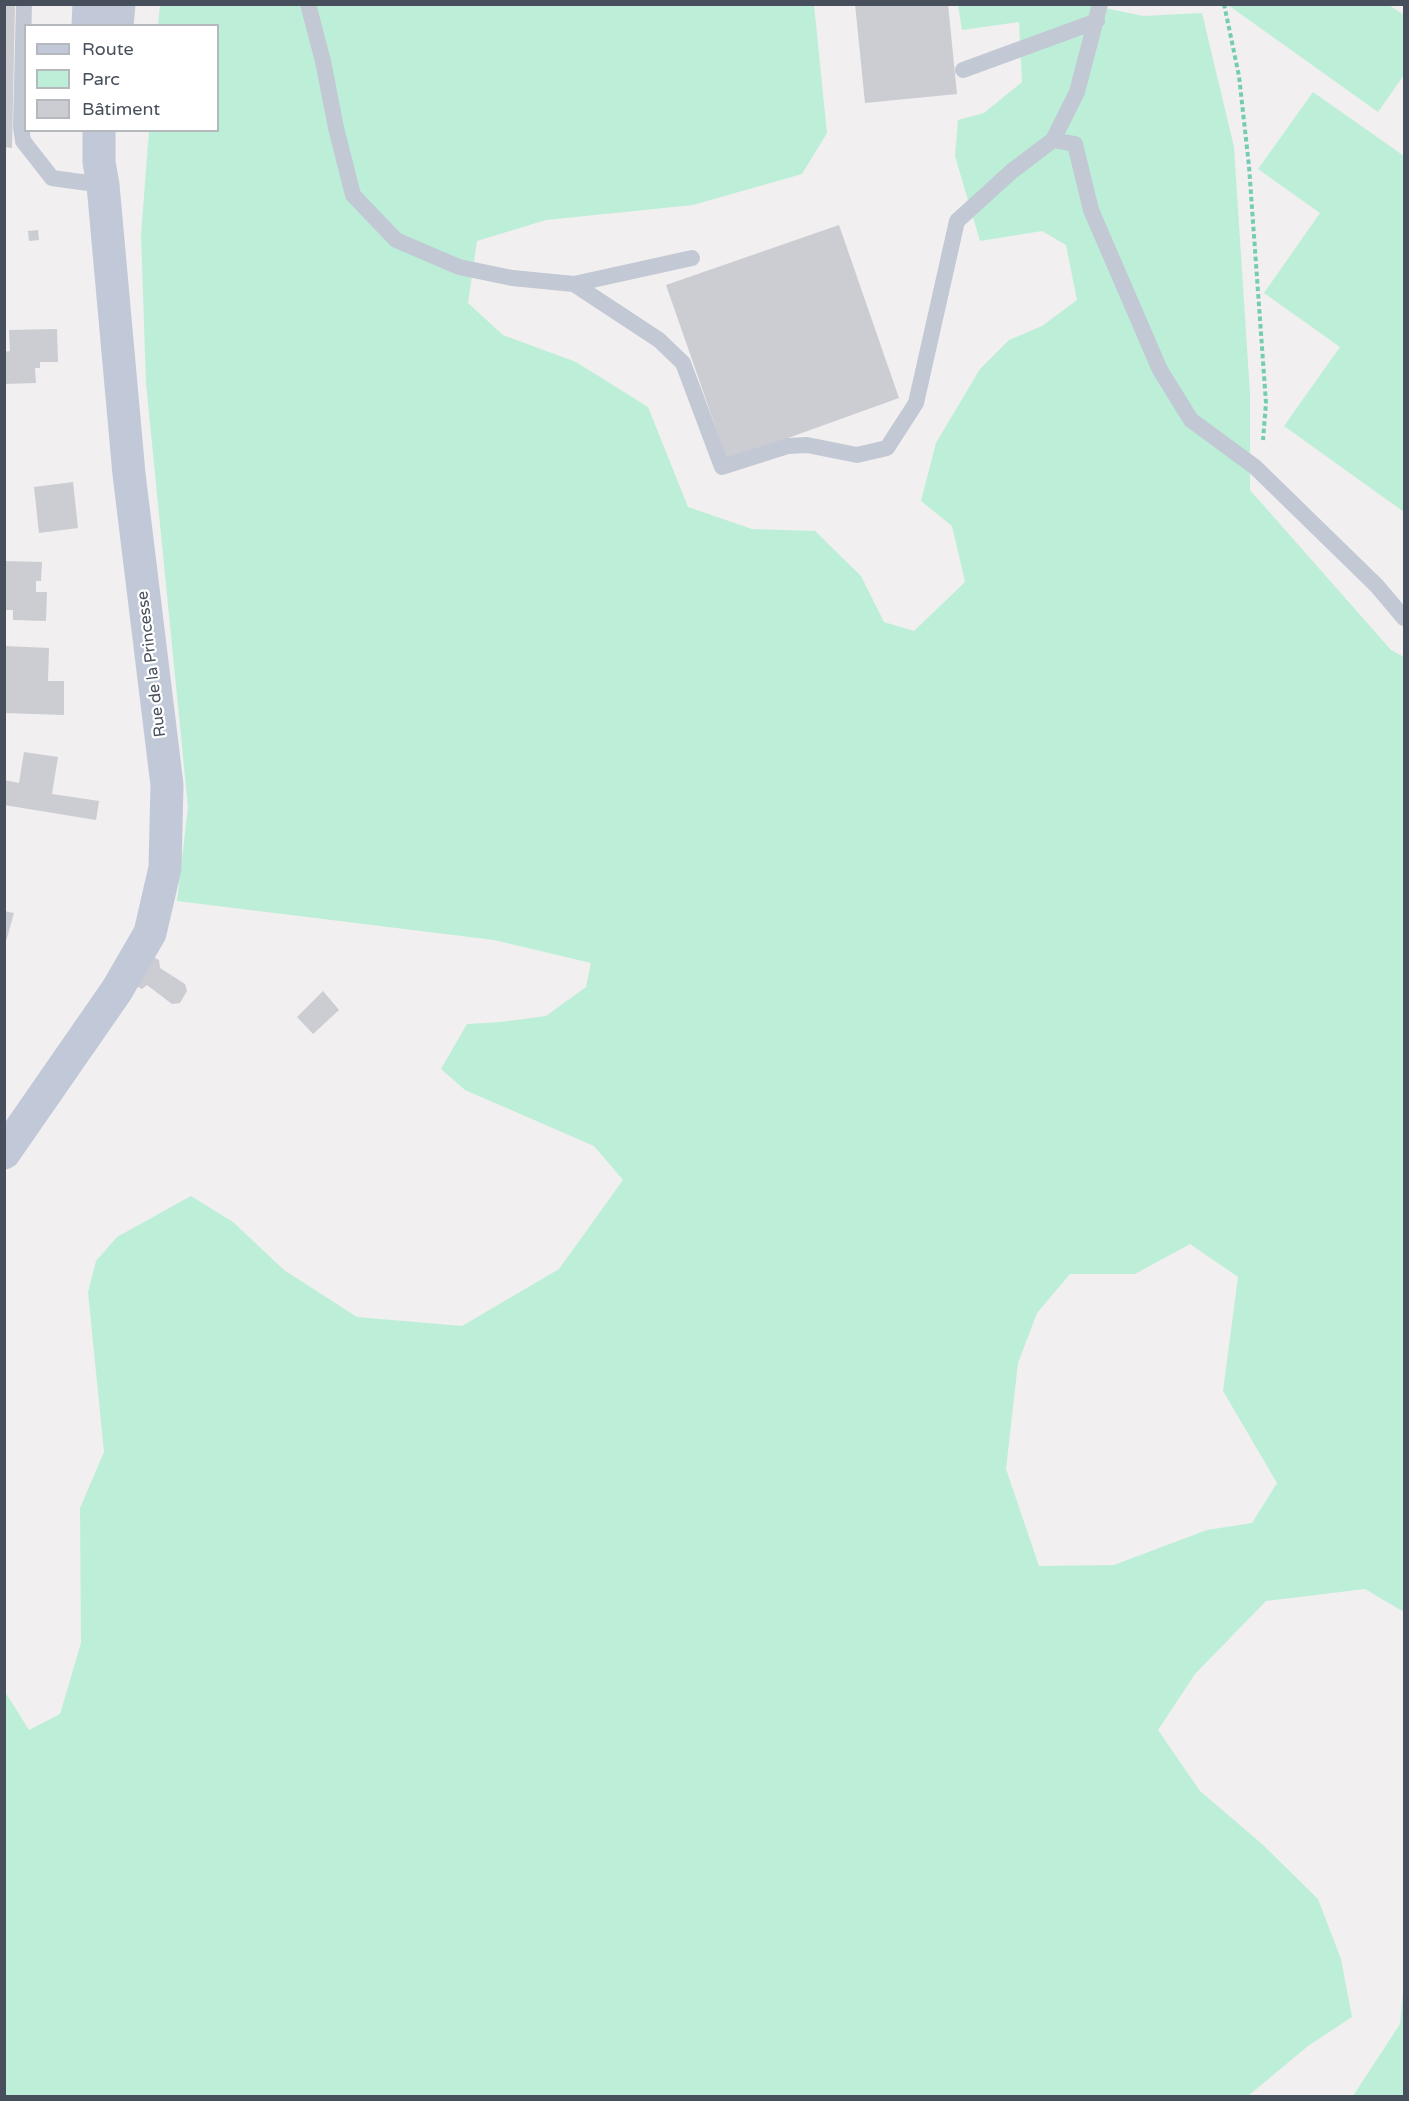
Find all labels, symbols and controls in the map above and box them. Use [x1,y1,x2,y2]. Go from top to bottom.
legend [24,24,219,132]
text: Route [82,38,134,60]
text: Parc [82,68,120,90]
text: Bâtiment [82,98,160,120]
street label: Rue de la Princesse [134,590,170,738]

